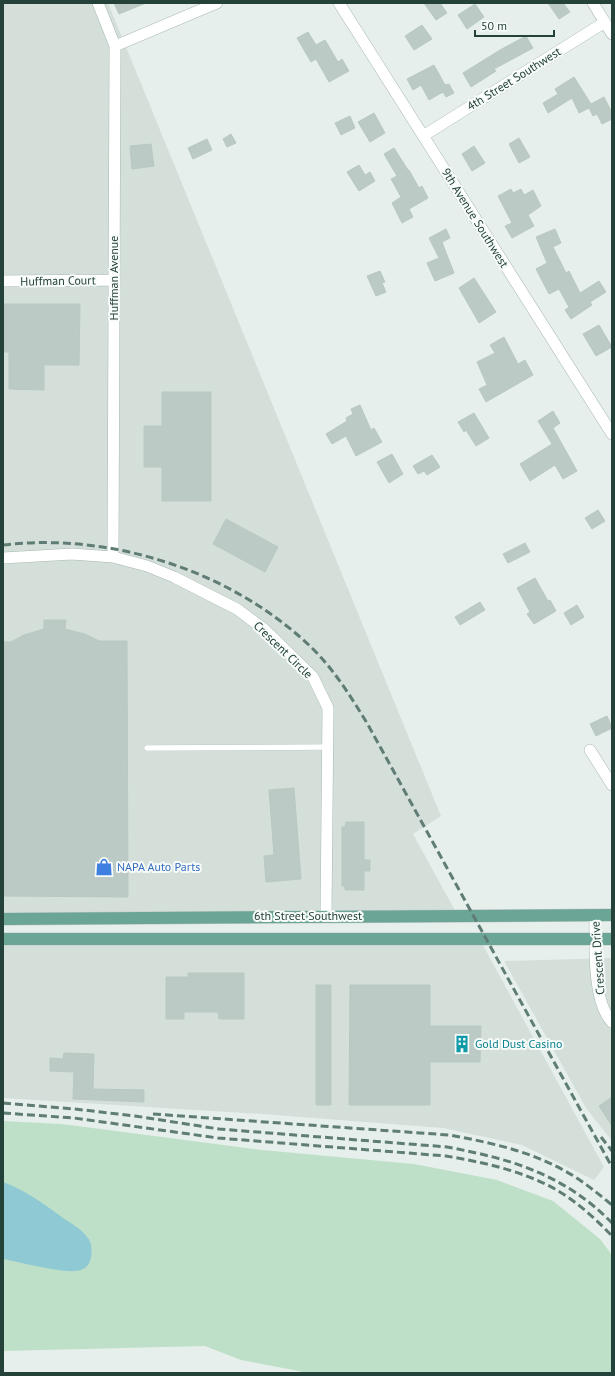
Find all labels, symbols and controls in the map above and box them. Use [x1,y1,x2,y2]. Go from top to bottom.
scale bar [475,12,554,38]
text: 50 m [481,18,507,33]
street label: 4th Street Southwest [464,44,564,114]
street label: 9th Avenue Southwest [439,165,512,270]
street label: Huffman Avenue [106,236,121,320]
street label: Huffman Court [20,272,96,289]
street label: Crescent Circle [251,618,316,681]
shop icon: NAPA Auto Parts [94,857,114,877]
place label: NAPA Auto Parts [117,859,200,874]
street label: 6th Street Southwest [254,908,362,923]
street label: Crescent Drive [587,921,608,995]
building icon: Gold Dust Casino [452,1034,472,1054]
place label: Gold Dust Casino [475,1036,562,1051]

